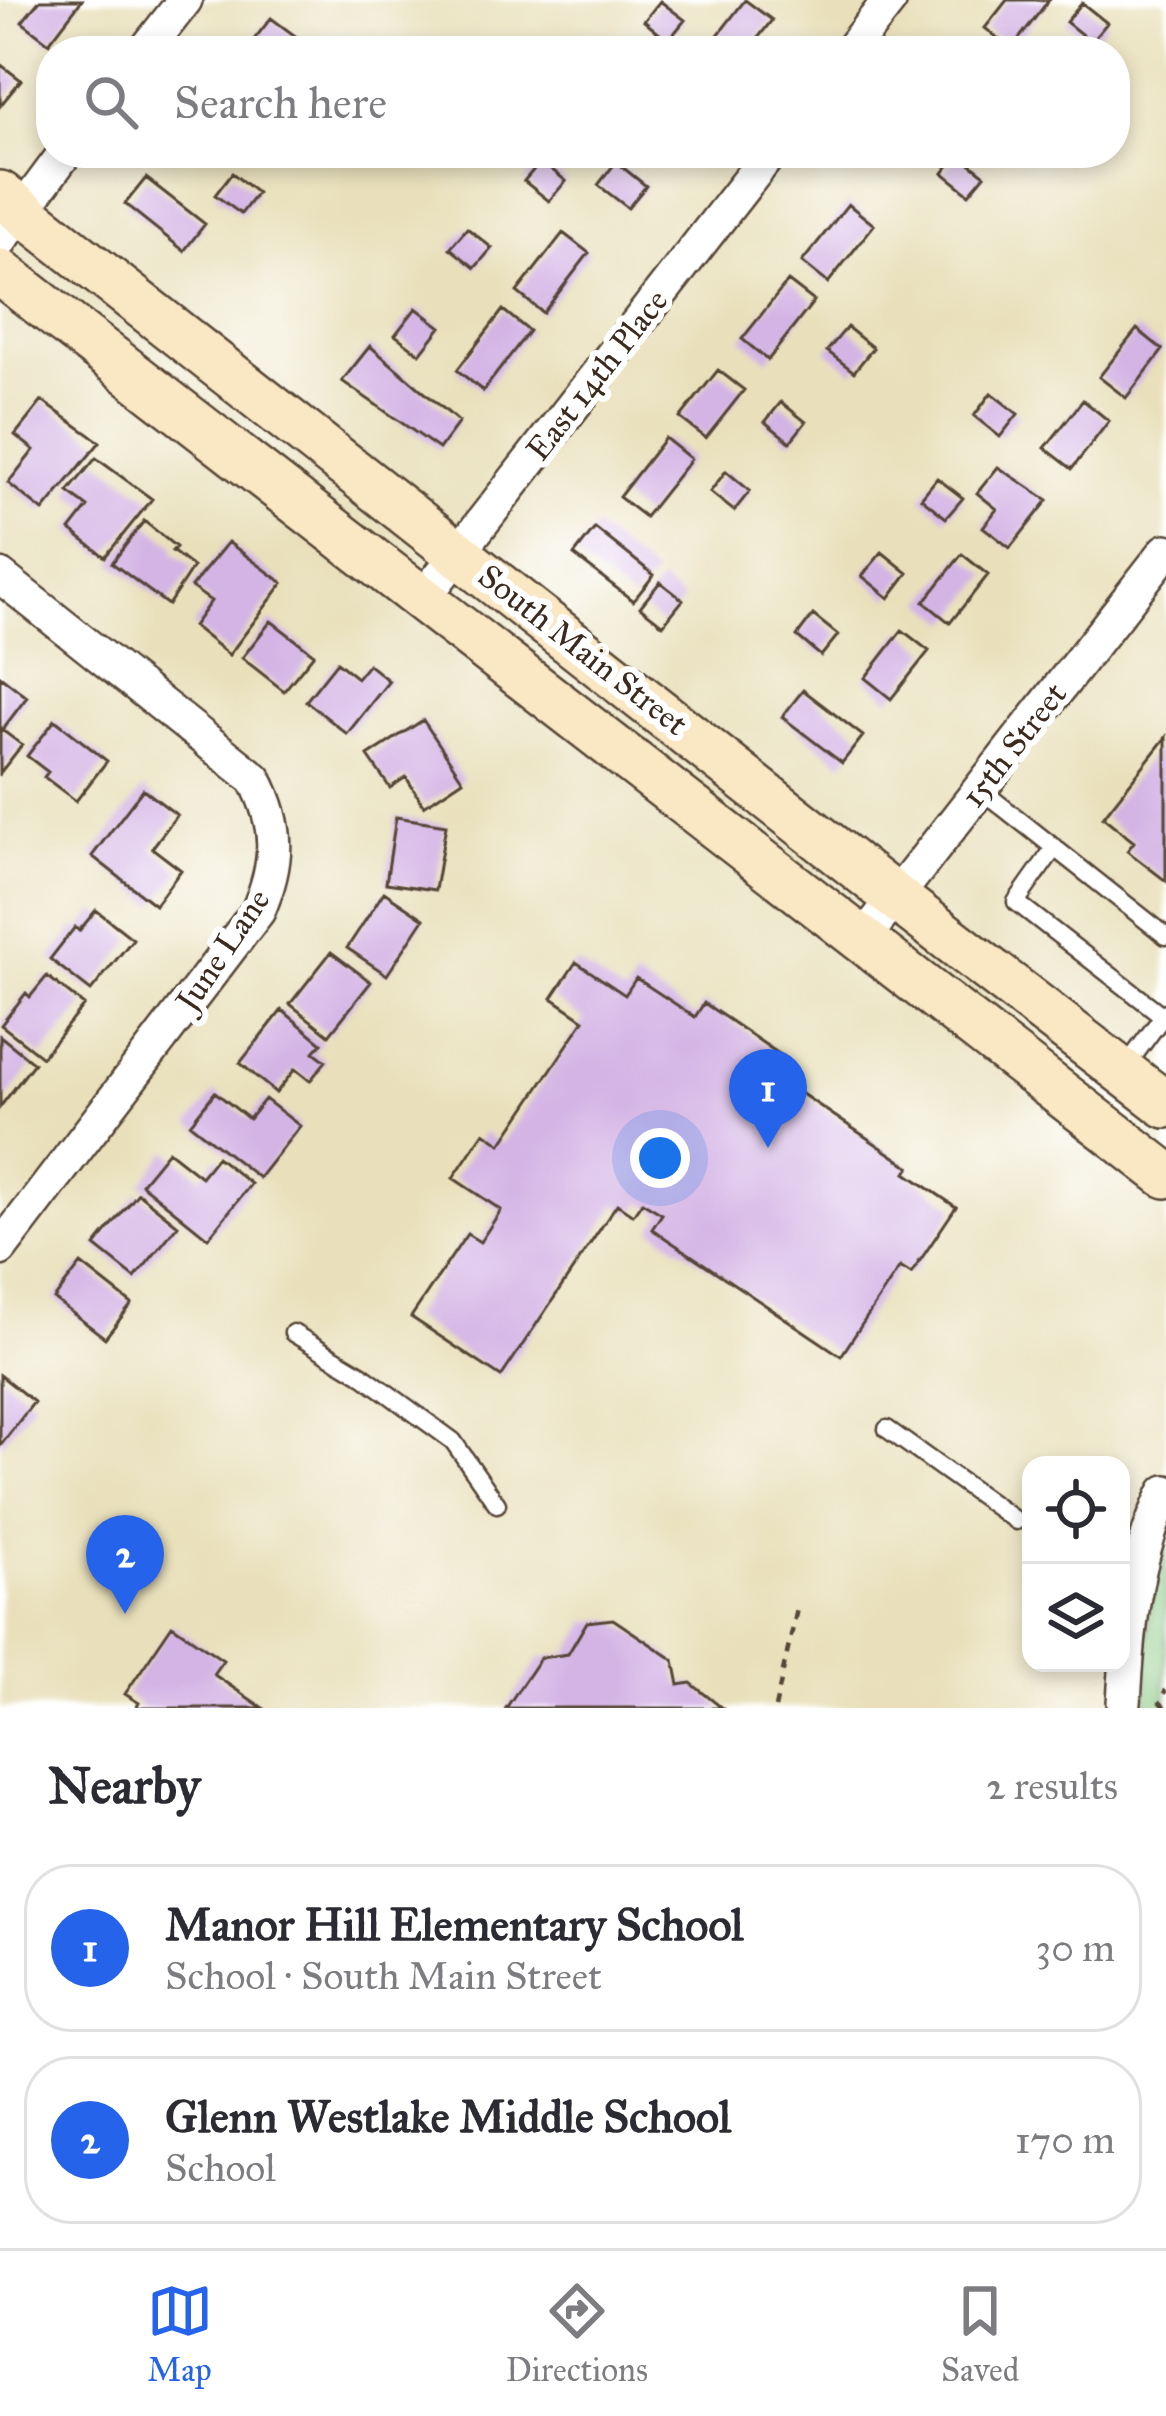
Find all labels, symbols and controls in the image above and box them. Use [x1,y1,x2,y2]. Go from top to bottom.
search box [36,36,1130,168]
icon: search [78,69,144,135]
text: Search here [174,75,387,130]
street label: East 14th Place [518,281,676,469]
street label: South Main Street [470,556,696,744]
street label: 15th Street [953,674,1075,815]
street label: June Lane [166,881,279,1022]
pin: 1 [729,1049,807,1148]
your location [630,1128,690,1188]
map controls [1022,1456,1130,1672]
button: locate [1022,1456,1130,1564]
pin: 2 [86,1515,164,1614]
button: layers [1022,1564,1130,1672]
text: Nearby [48,1755,200,1817]
text: 2 results [986,1762,1118,1810]
text: Manor Hill Elementary School [165,1897,743,1952]
text: 1 [82,1924,98,1972]
text: 30 m [1036,1924,1115,1972]
text: School · South Main Street [165,1952,602,2000]
text: Glenn Westlake Middle School [165,2089,731,2144]
text: 2 [80,2116,100,2164]
text: 170 m [1015,2116,1115,2164]
text: School [165,2144,276,2192]
tab: Map [147,2278,213,2390]
tab: Directions [506,2278,648,2390]
tab: Saved [941,2278,1019,2390]

